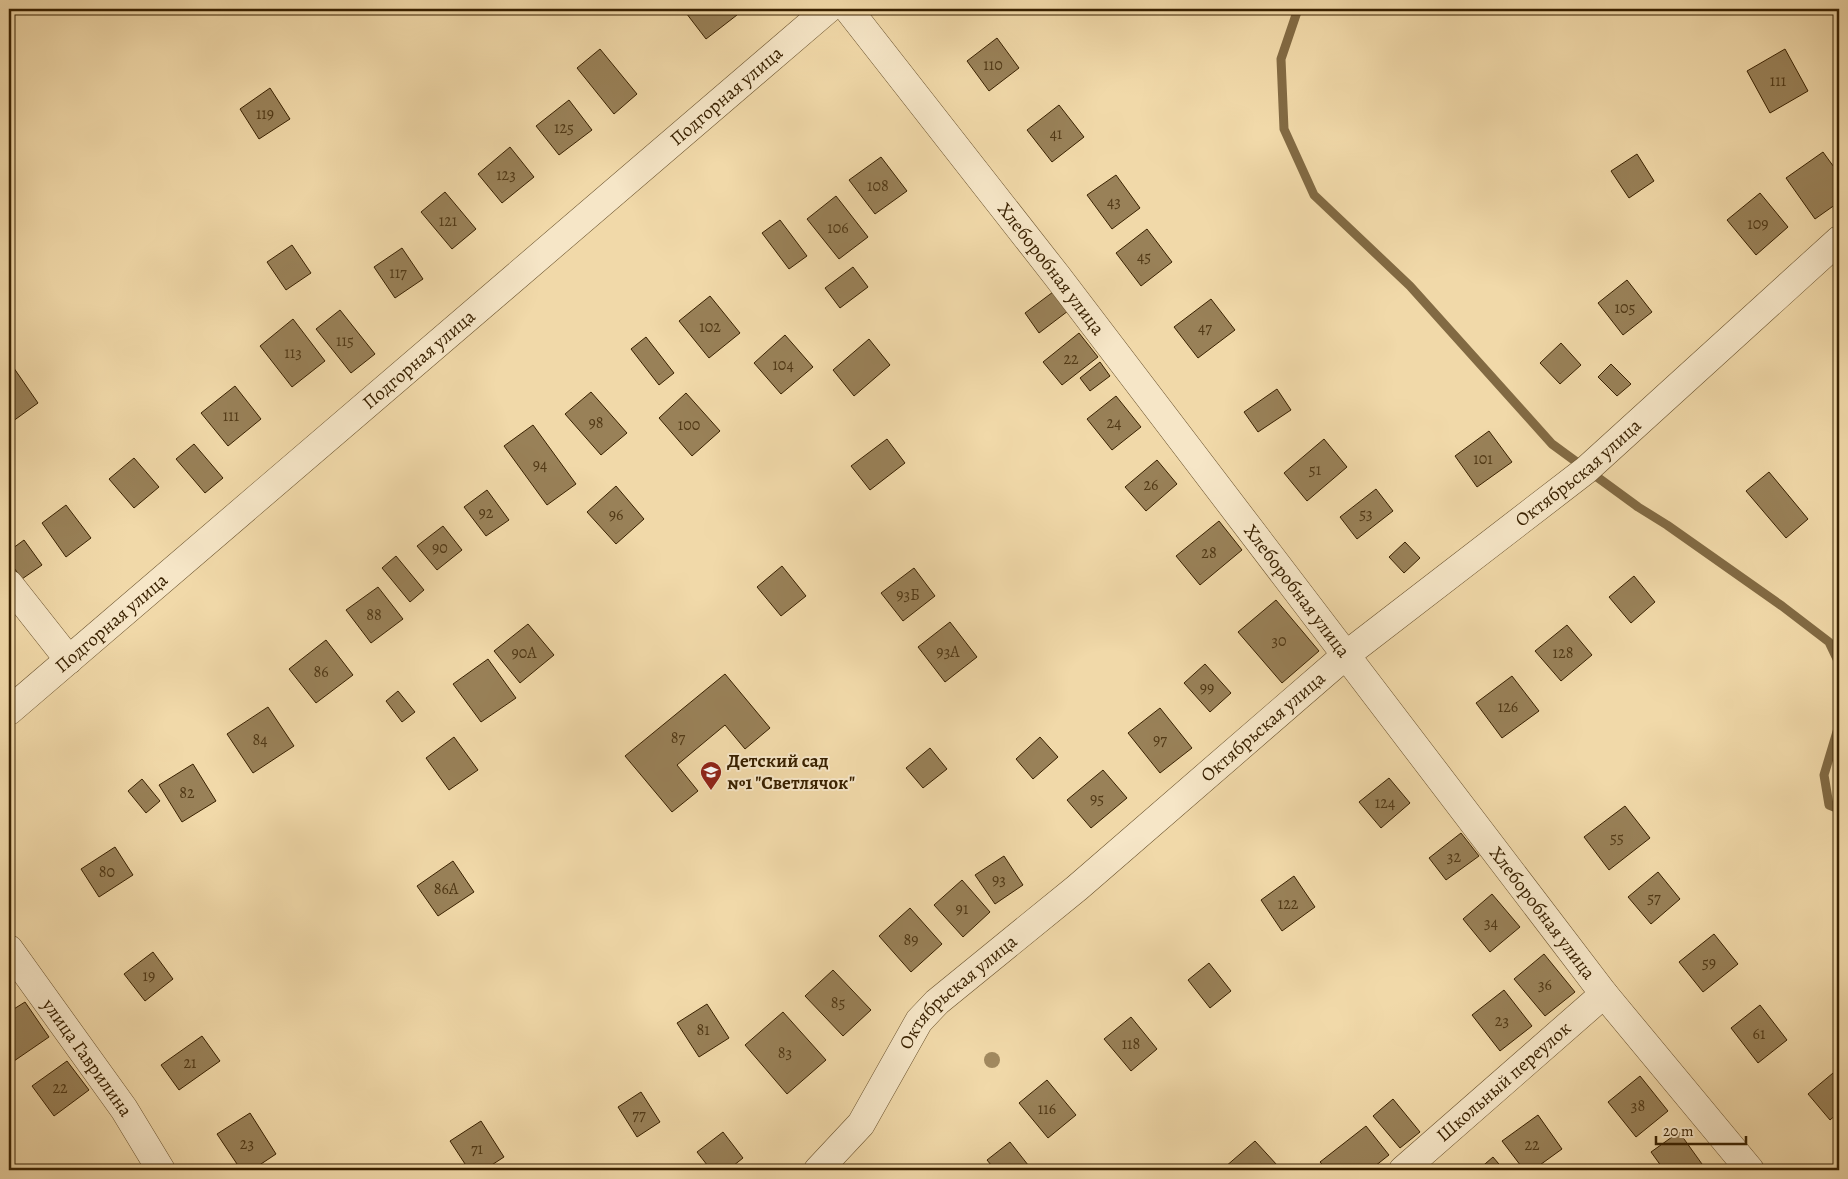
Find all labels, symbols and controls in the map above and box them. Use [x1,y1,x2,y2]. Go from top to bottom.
street label: Подгорная улица [665,40,789,152]
house number: 110 [983,54,1003,76]
house number: 111 [1770,70,1787,92]
house number: 119 [256,103,274,125]
house number: 125 [554,117,574,139]
house number: 41 [1050,123,1063,145]
house number: 123 [496,164,516,186]
house number: 108 [867,175,889,197]
house number: 43 [1107,191,1121,213]
street label: Хлеборобная улица [992,197,1111,341]
house number: 121 [439,210,458,232]
house number: 109 [1747,213,1769,235]
house number: 106 [827,217,849,239]
house number: 45 [1137,246,1151,268]
house number: 117 [389,262,407,284]
house number: 105 [1615,297,1636,319]
street label: Подгорная улица [357,304,481,415]
house number: 102 [699,316,721,338]
house number: 47 [1198,317,1212,339]
house number: 115 [336,330,354,352]
house number: 113 [284,342,302,364]
house number: 22 [1063,348,1079,370]
house number: 104 [772,354,794,376]
house number: 111 [223,405,240,427]
house number: 98 [588,412,604,434]
house number: 24 [1107,412,1121,434]
street label: Октябрьская улица [1510,413,1647,533]
house number: 100 [678,414,700,436]
house number: 101 [1473,448,1493,470]
house number: 94 [533,454,547,476]
house number: 51 [1309,459,1322,481]
house number: 26 [1144,474,1159,496]
house number: 92 [479,502,494,524]
house number: 53 [1359,503,1373,525]
house number: 96 [609,504,623,526]
street label: Хлеборобная улица [1238,519,1356,663]
house number: 90 [432,537,448,559]
house number: 28 [1201,542,1217,564]
street label: Подгорная улица [50,567,174,679]
house number: 93Б [896,584,920,606]
house number: 88 [366,604,382,626]
house number: 30 [1271,630,1287,652]
house number: 93А [936,641,960,663]
house number: 90А [511,642,537,664]
house number: 128 [1553,642,1573,664]
house number: 86 [313,661,329,683]
street label: Октябрьская улица [1195,666,1331,788]
house number: 99 [1200,677,1214,699]
house number: 126 [1498,696,1518,718]
house number: 87 [671,727,686,749]
house number: 84 [252,729,268,751]
house number: 97 [1153,729,1167,751]
place label: Детский сад №1 "Светлячок" [727,748,855,796]
school or university icon: Детский сад №1 "Светлячок" [699,760,723,791]
house number: 82 [179,782,195,804]
house number: 95 [1090,788,1104,810]
house number: 124 [1375,792,1395,814]
house number: 55 [1610,827,1624,849]
street label: Хлеборобная улица [1483,841,1602,985]
house number: 32 [1447,846,1462,868]
house number: 80 [99,861,115,883]
house number: 93 [992,869,1006,891]
house number: 86А [434,878,459,900]
house number: 57 [1647,887,1661,909]
house number: 122 [1278,893,1299,915]
house number: 91 [956,898,969,920]
house number: 34 [1484,912,1498,934]
street label: Октябрьская улица [893,929,1023,1054]
house number: 89 [903,929,919,951]
house number: 59 [1702,952,1716,974]
house number: 19 [143,965,155,987]
house number: 36 [1538,974,1552,996]
house number: 85 [831,992,845,1014]
street label: улица Гаврилина [35,993,139,1122]
house number: 23 [1495,1010,1509,1032]
street label: Школьный переулок [1431,1015,1577,1148]
house number: 81 [696,1019,710,1041]
house number: 61 [1753,1023,1766,1045]
house number: 118 [1122,1033,1140,1055]
house number: 83 [778,1042,792,1064]
house number: 21 [183,1052,197,1074]
house number: 22 [52,1077,68,1099]
house number: 38 [1631,1095,1645,1117]
house number: 116 [1038,1098,1056,1120]
house number: 77 [632,1104,646,1126]
scale bar [1656,1114,1746,1146]
text: 20 m [1663,1121,1694,1141]
house number: 23 [240,1133,254,1155]
house number: 22 [1524,1134,1540,1156]
house number: 71 [471,1138,484,1160]

